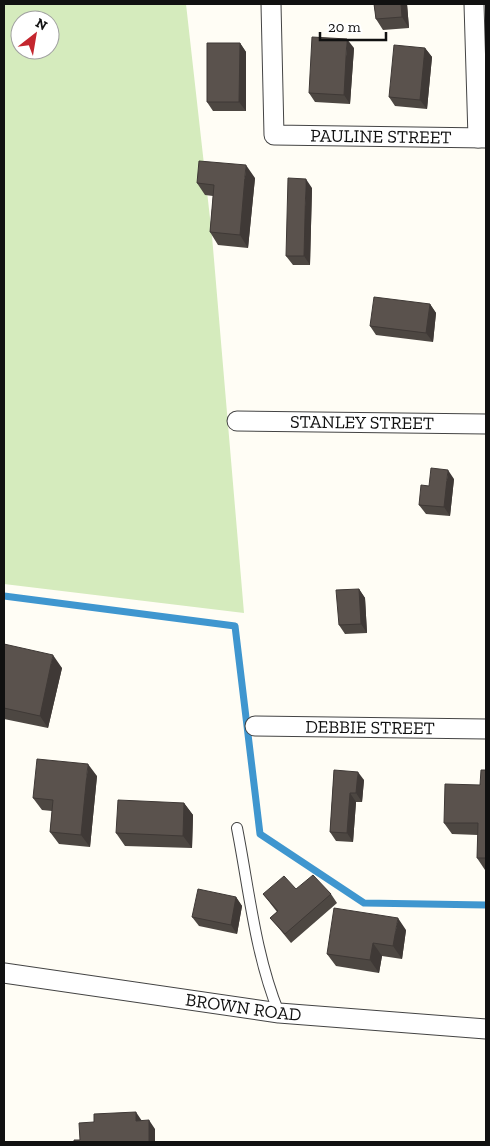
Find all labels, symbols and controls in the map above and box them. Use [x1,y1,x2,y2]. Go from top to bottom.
north arrow [10,10,60,60]
scale bar [320,10,386,42]
text: N [32,14,51,34]
text: 20 m [328,18,361,36]
street label: PAULINE STREET [310,125,452,149]
street label: STANLEY STREET [290,411,434,434]
street label: DEBBIE STREET [305,716,435,739]
street label: BROWN ROAD [184,989,302,1026]

